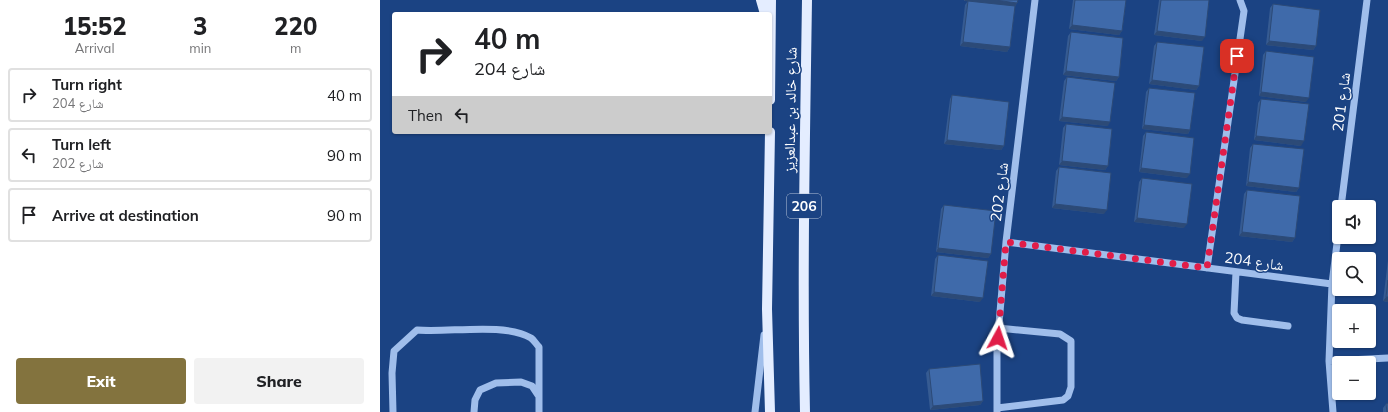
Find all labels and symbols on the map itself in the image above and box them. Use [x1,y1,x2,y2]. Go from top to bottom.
pin [1220,39,1254,73]
street label: شارع خالد بن عبدالعزيز [779,47,802,174]
street label: شارع 201 [1328,71,1355,133]
street label: شارع 202 [986,161,1013,223]
road number: 206 [787,194,821,218]
street label: شارع 204 [1223,247,1285,276]
position arrow [977,317,1019,359]

